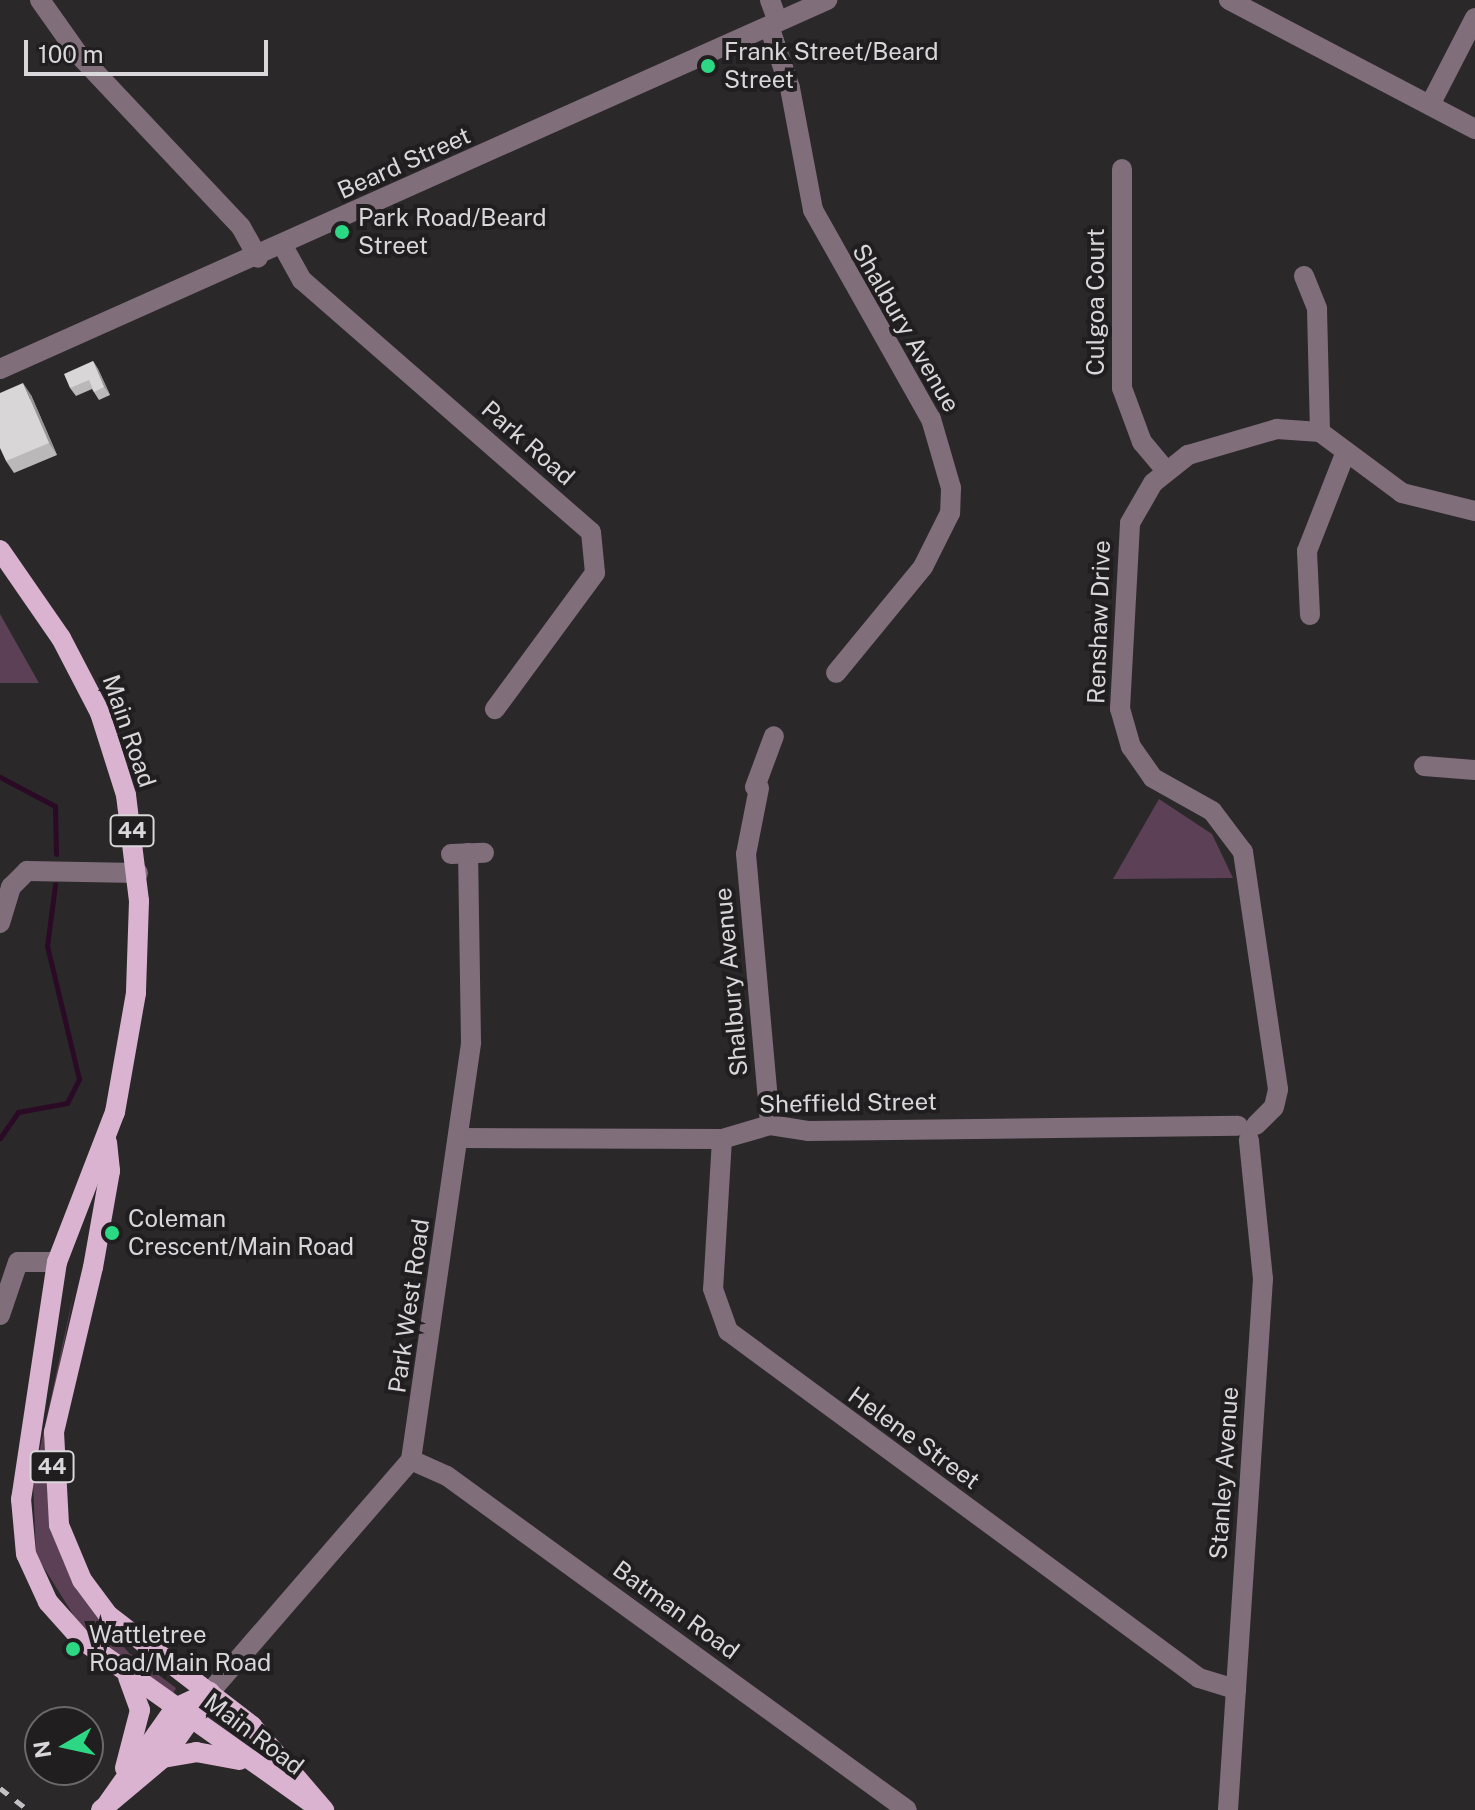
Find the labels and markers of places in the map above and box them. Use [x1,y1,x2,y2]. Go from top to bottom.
place label: Frank Street/Beard Street [724,38,939,94]
marker: Frank Street/Beard Street [699,57,717,75]
place label: Park Road/Beard Street [358,204,547,260]
marker: Park Road/Beard Street [333,223,351,241]
place label: Coleman Crescent/Main Road [128,1205,354,1261]
marker: Coleman Crescent/Main Road [103,1224,121,1242]
place label: Wattletree Road/Main Road [89,1621,271,1677]
marker: Wattletree Road/Main Road [64,1640,82,1658]

